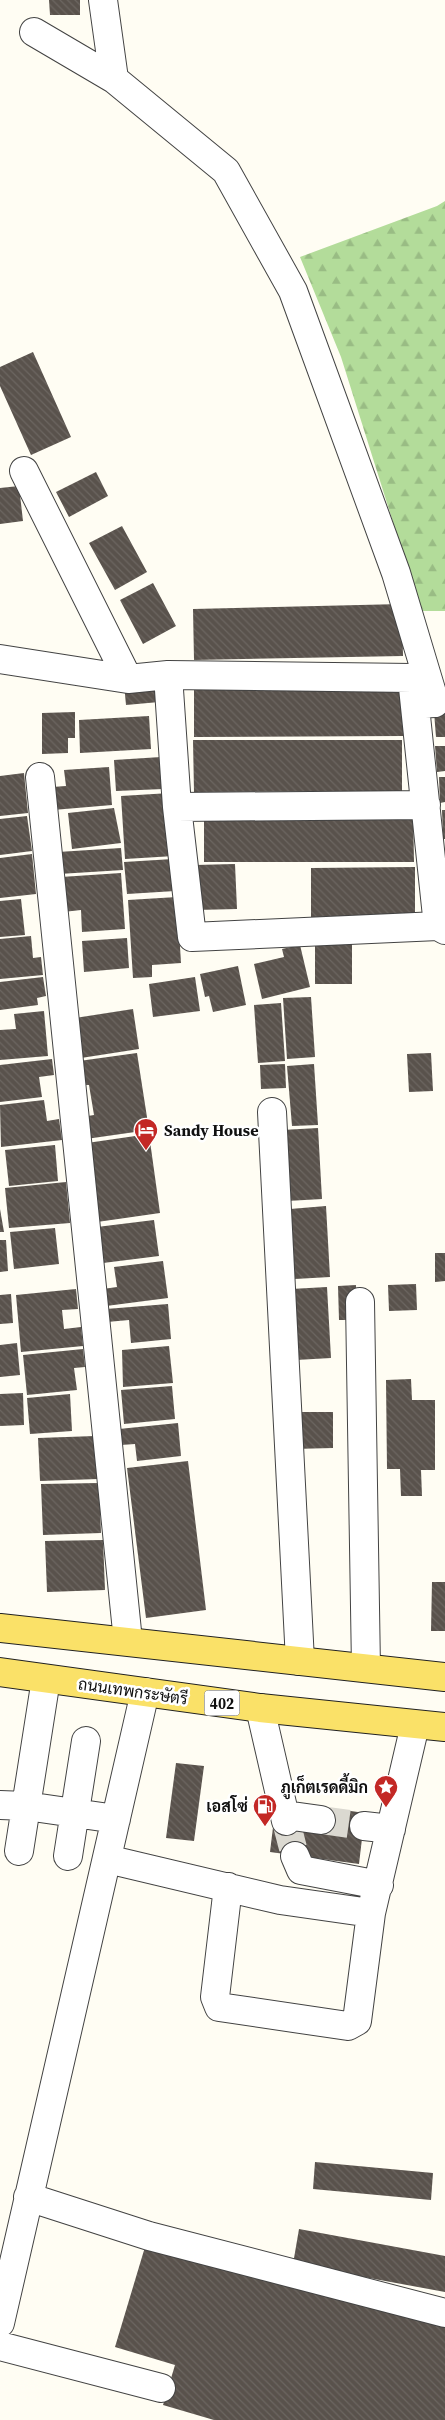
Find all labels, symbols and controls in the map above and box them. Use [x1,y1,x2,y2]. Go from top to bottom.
hotel icon: Sandy House [133,1117,159,1151]
place label: Sandy House [164,1119,258,1141]
street label: ถนนเทพกระษัตรี [77,1672,189,1710]
road number: 402 [204,1690,240,1716]
place label: ภูเก็ตเรดดี้มิก [281,1773,368,1800]
place icon: ภูเก็ตเรดดี้มิก [373,1774,399,1808]
fuel station icon: เอสโซ่ [252,1793,278,1827]
place label: เอสโซ่ [206,1795,248,1817]

